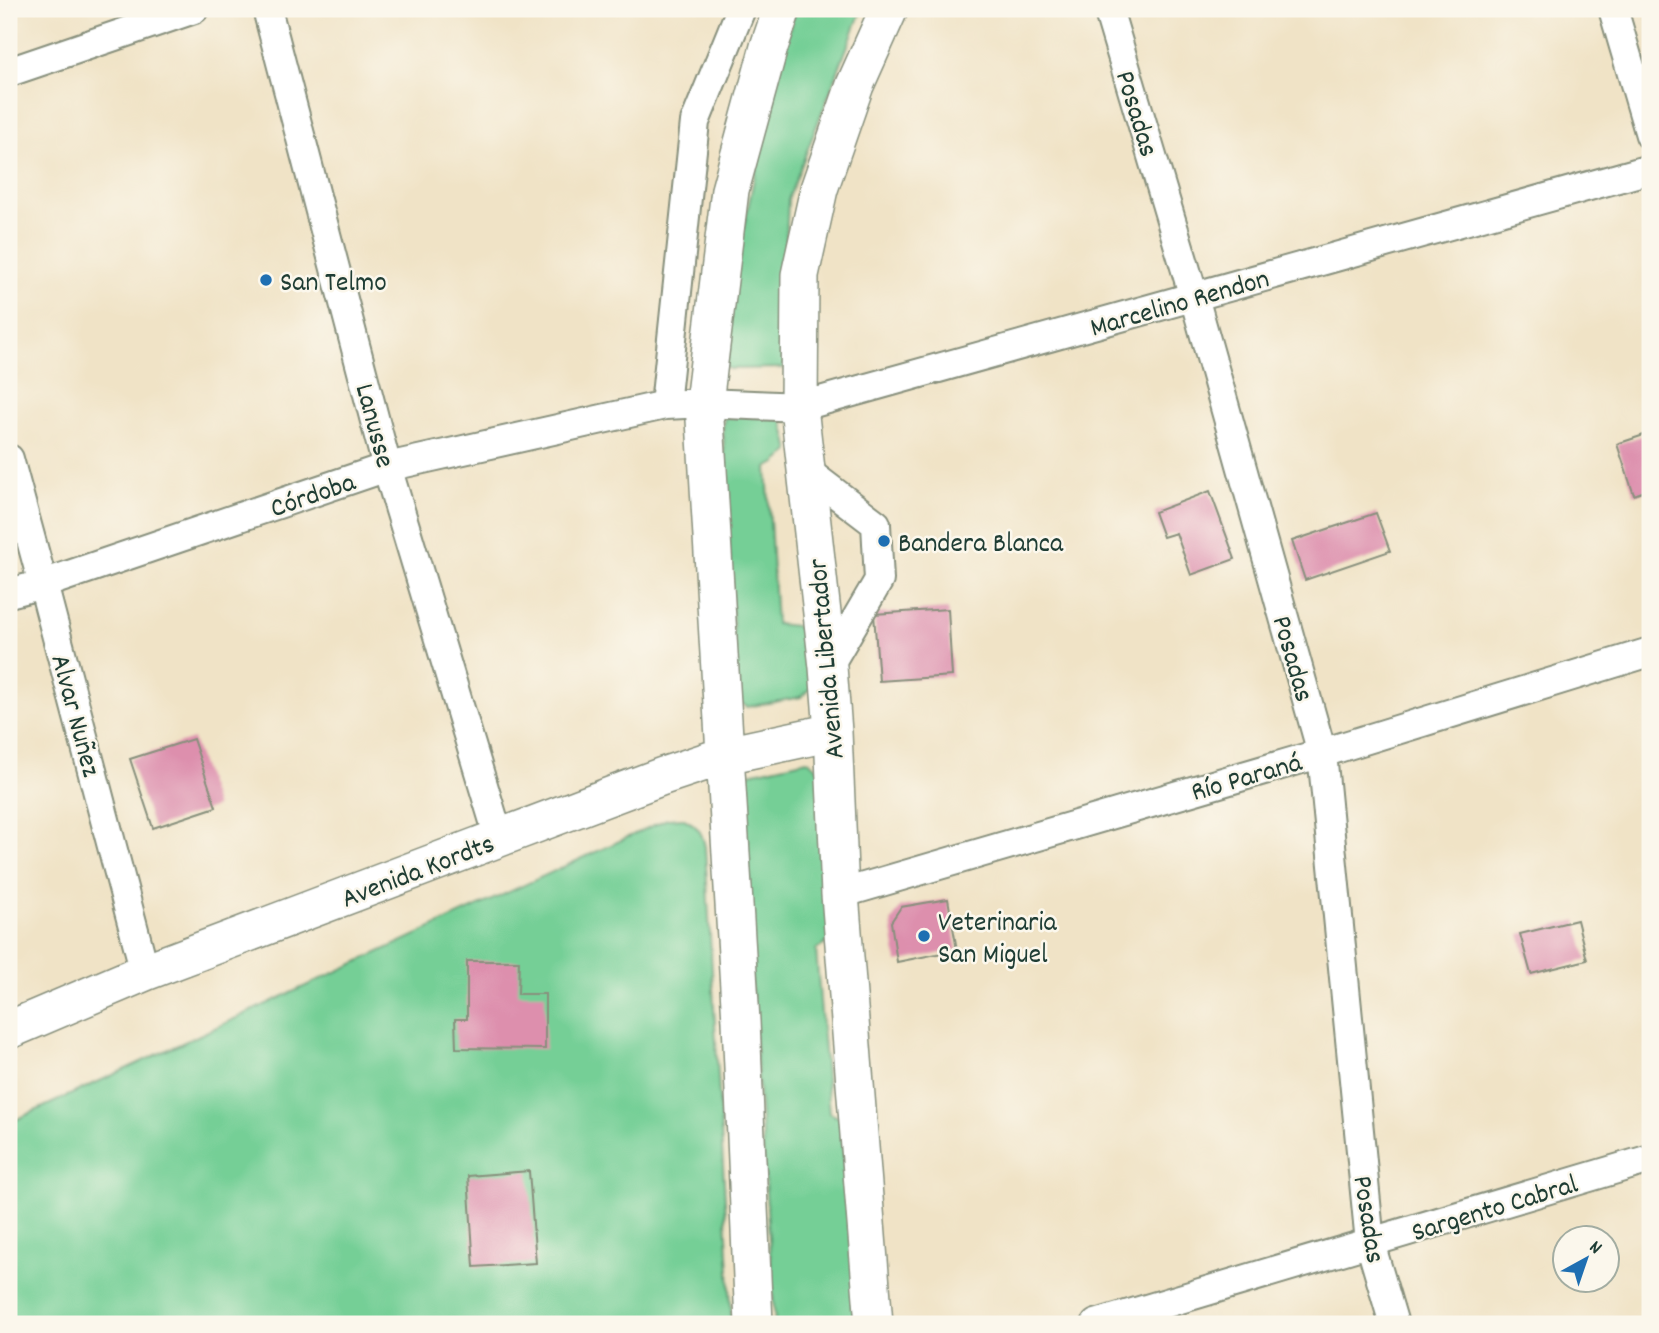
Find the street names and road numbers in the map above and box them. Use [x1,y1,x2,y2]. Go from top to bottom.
street label: Posadas [1102,66,1166,162]
street label: Marcelino Rendon [1086,261,1275,350]
street label: Lanusse [342,380,403,473]
street label: Córdoba [266,464,362,531]
street label: Avenida Libertador [800,556,858,760]
street label: Posadas [1259,611,1322,707]
street label: Alvar Nuñez [38,651,109,782]
street label: Río Paraná [1187,745,1308,815]
street label: Avenida Kordts [336,826,501,921]
street label: Sargento Cabral [1407,1166,1584,1255]
street label: Posadas [1339,1173,1393,1266]

